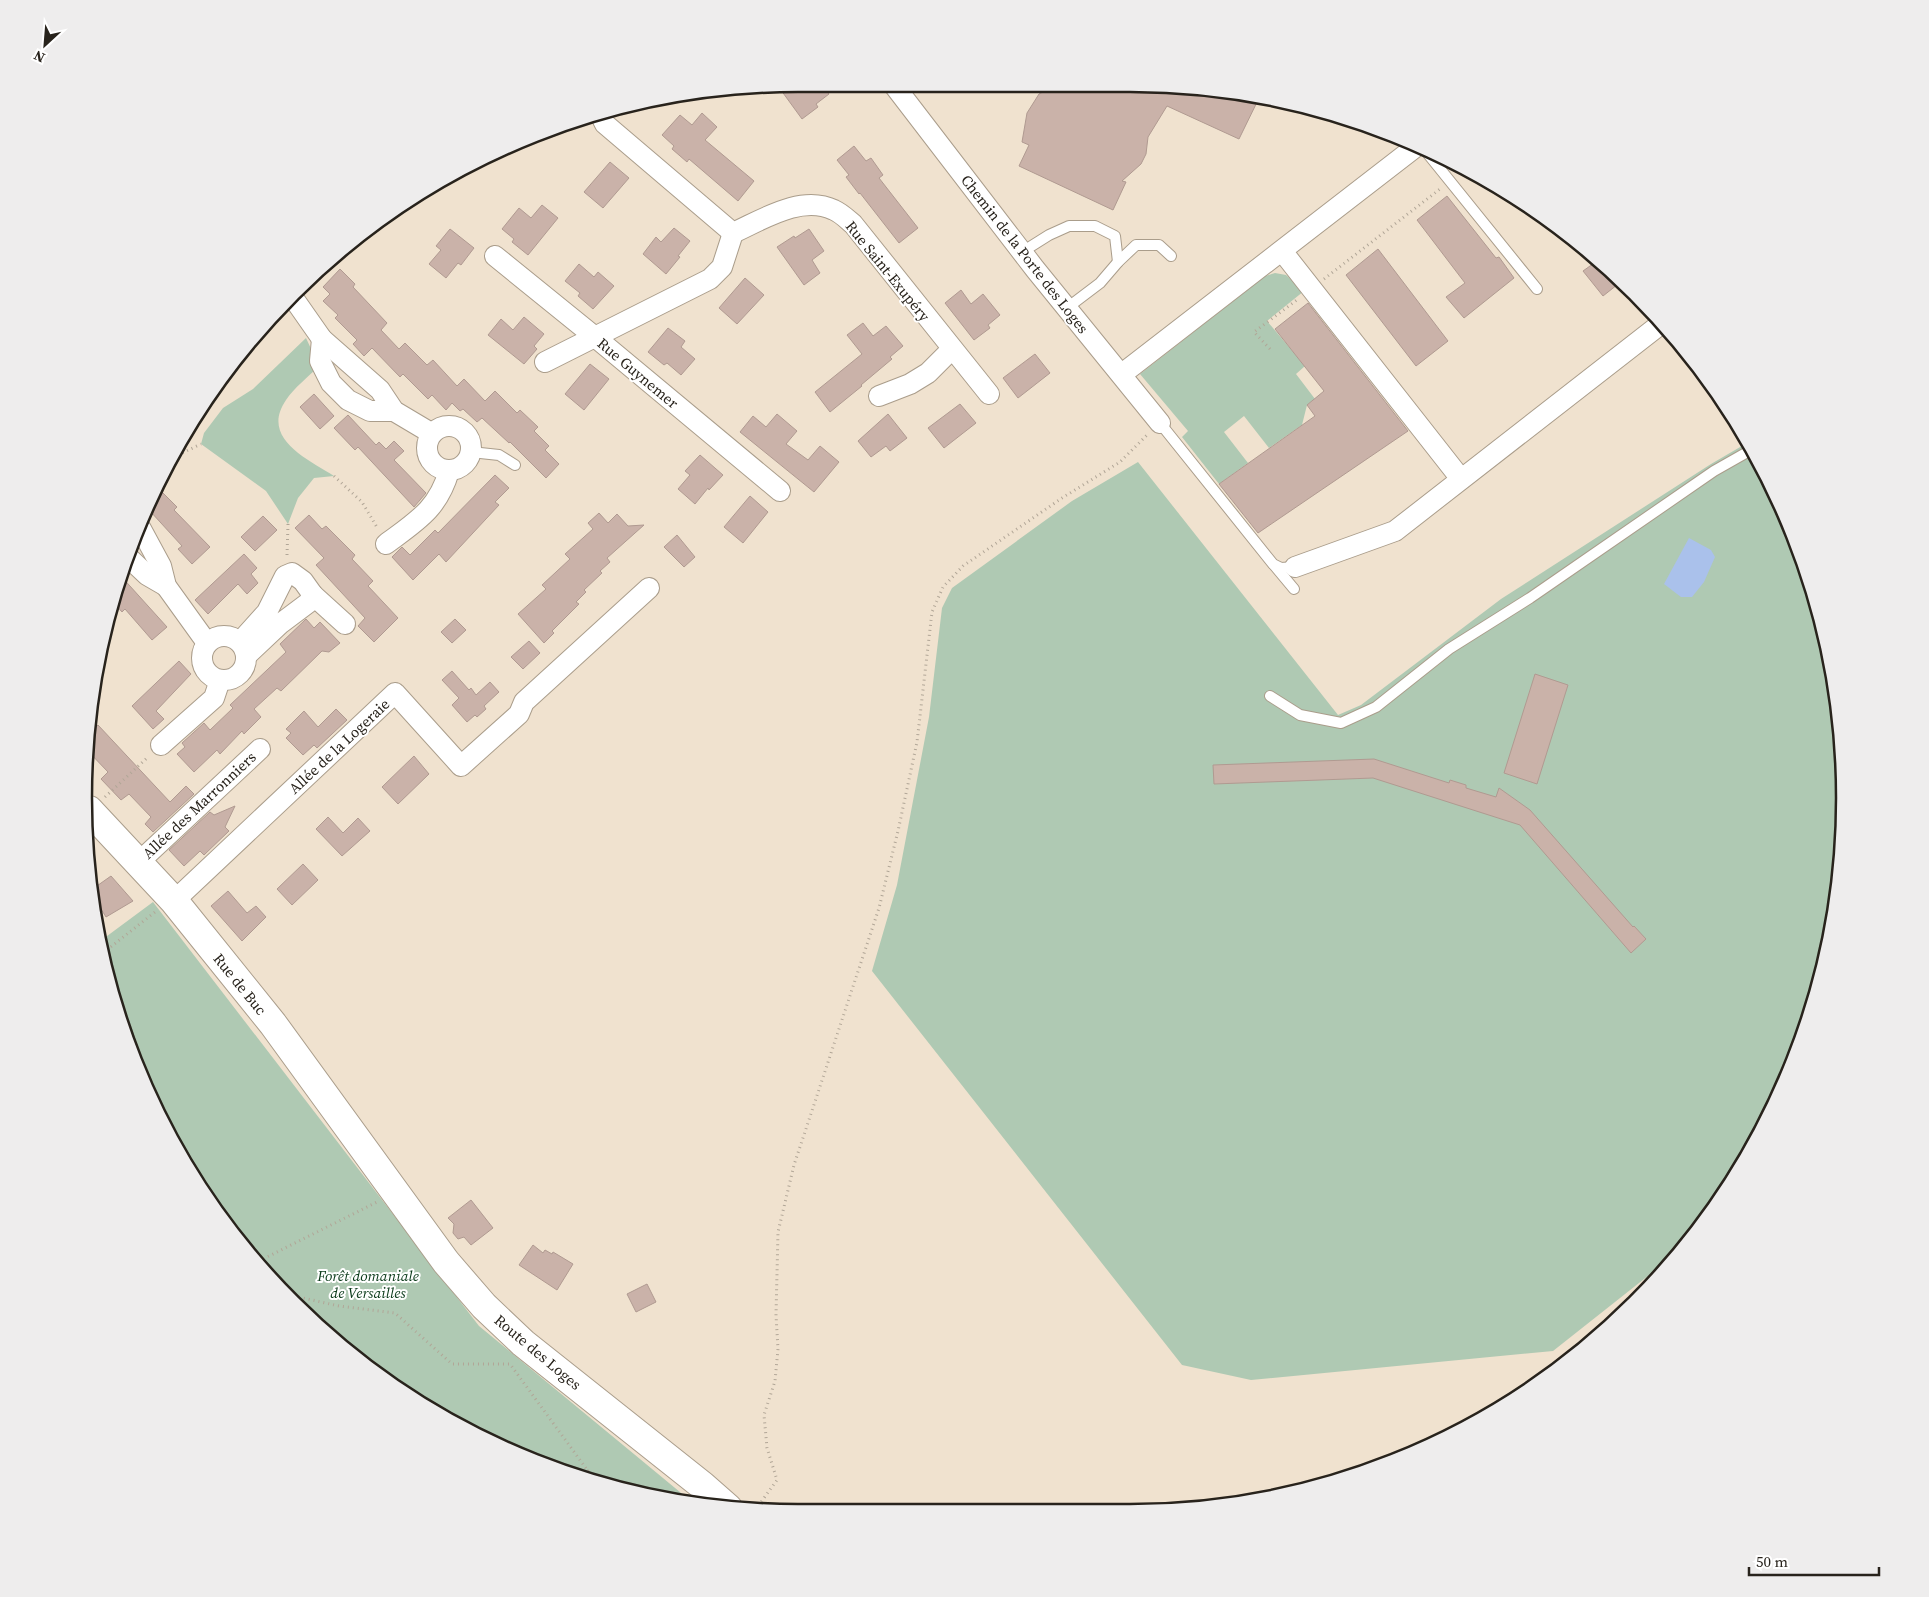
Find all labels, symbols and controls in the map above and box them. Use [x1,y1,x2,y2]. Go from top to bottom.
north arrow [20,20,70,70]
text: N [30,45,48,68]
street label: Chemin de la Porte des Loges [956,170,1094,338]
street label: Rue Saint-Exupéry [841,216,935,326]
street label: Rue Guynemer [593,333,684,414]
street label: Allée de la Logeraie [284,693,394,798]
street label: Allée des Marronniers [138,747,260,863]
street label: Rue de Buc [209,949,271,1019]
park label: Forêt domaniale de Versailles [316,1265,419,1303]
street label: Route des Loges [490,1309,586,1395]
scale bar [1749,1544,1879,1576]
text: 50 m [1756,1551,1788,1572]

